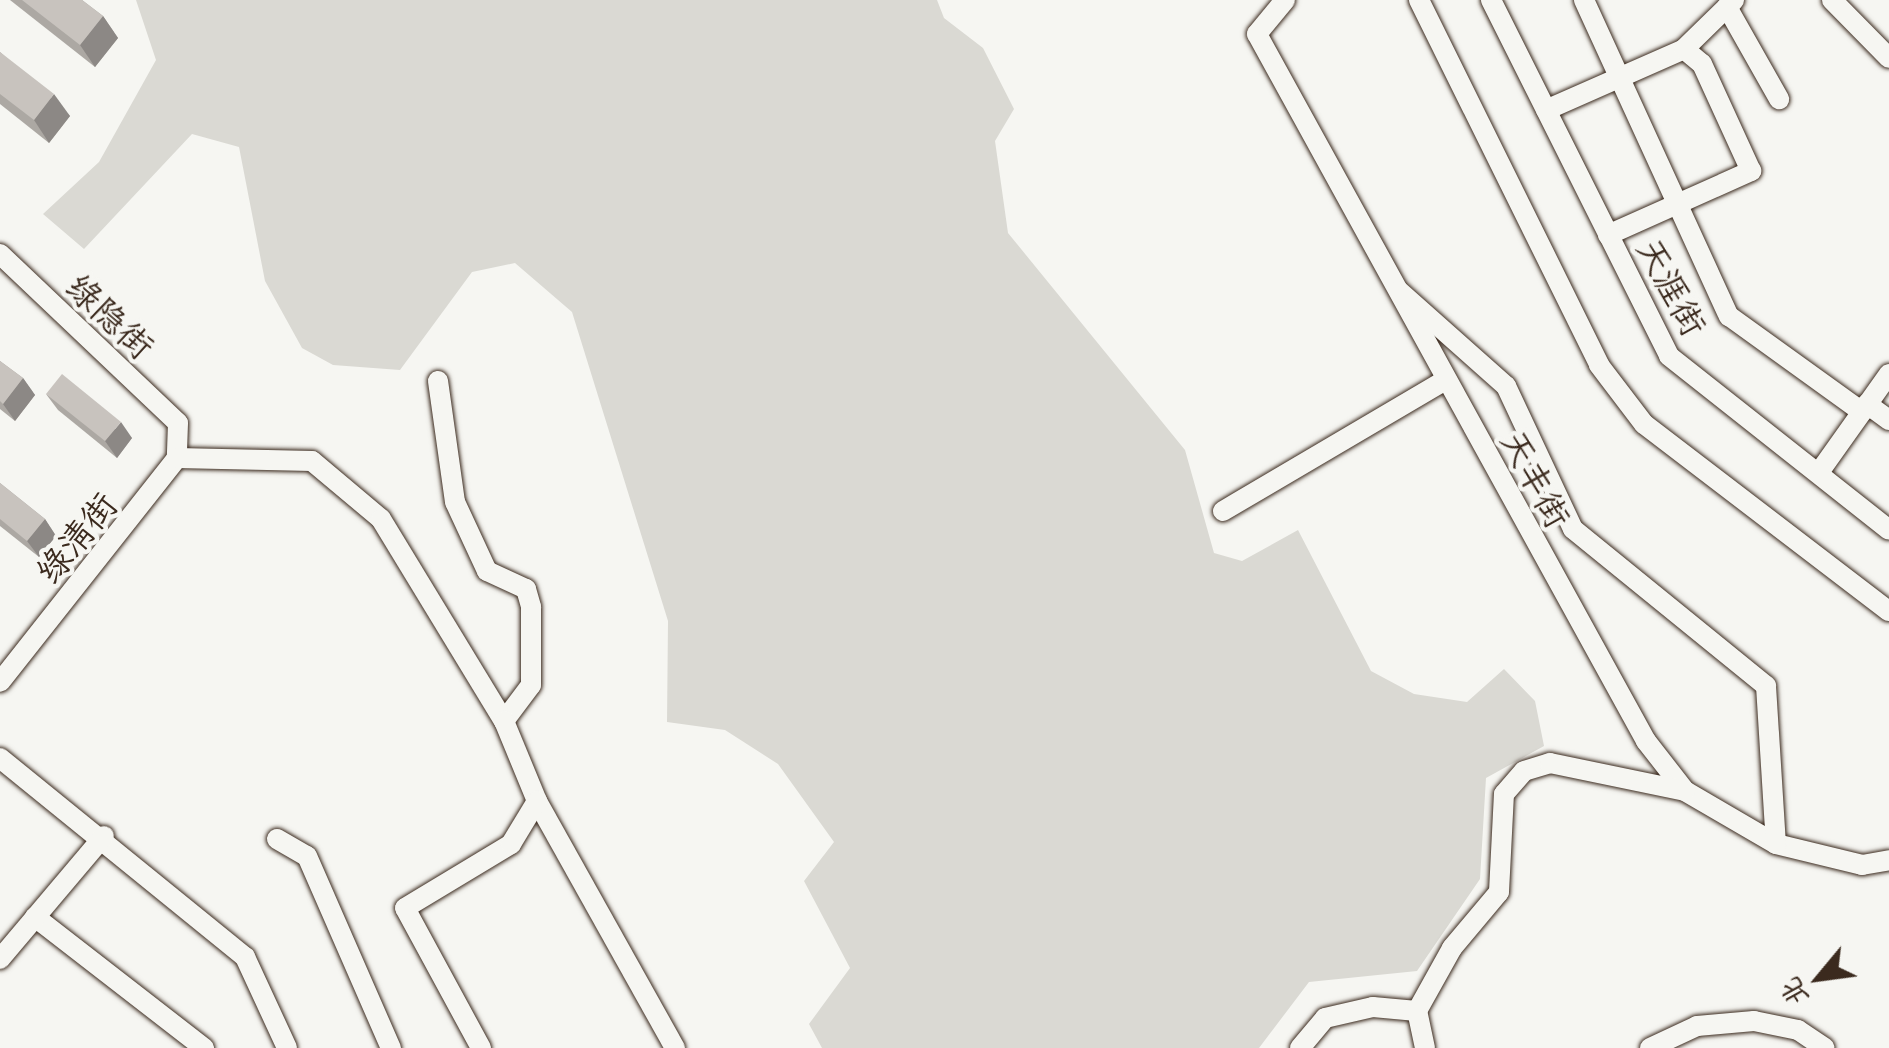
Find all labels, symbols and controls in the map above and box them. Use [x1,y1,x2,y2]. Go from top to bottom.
street label: 天涯街 [1629,230,1717,342]
street label: 绿隐街 [58,264,164,366]
street label: 天丰街 [1493,422,1581,534]
street label: 绿清街 [26,483,124,591]
north arrow [1769,928,1869,1028]
text: 北 [1770,972,1815,1014]

